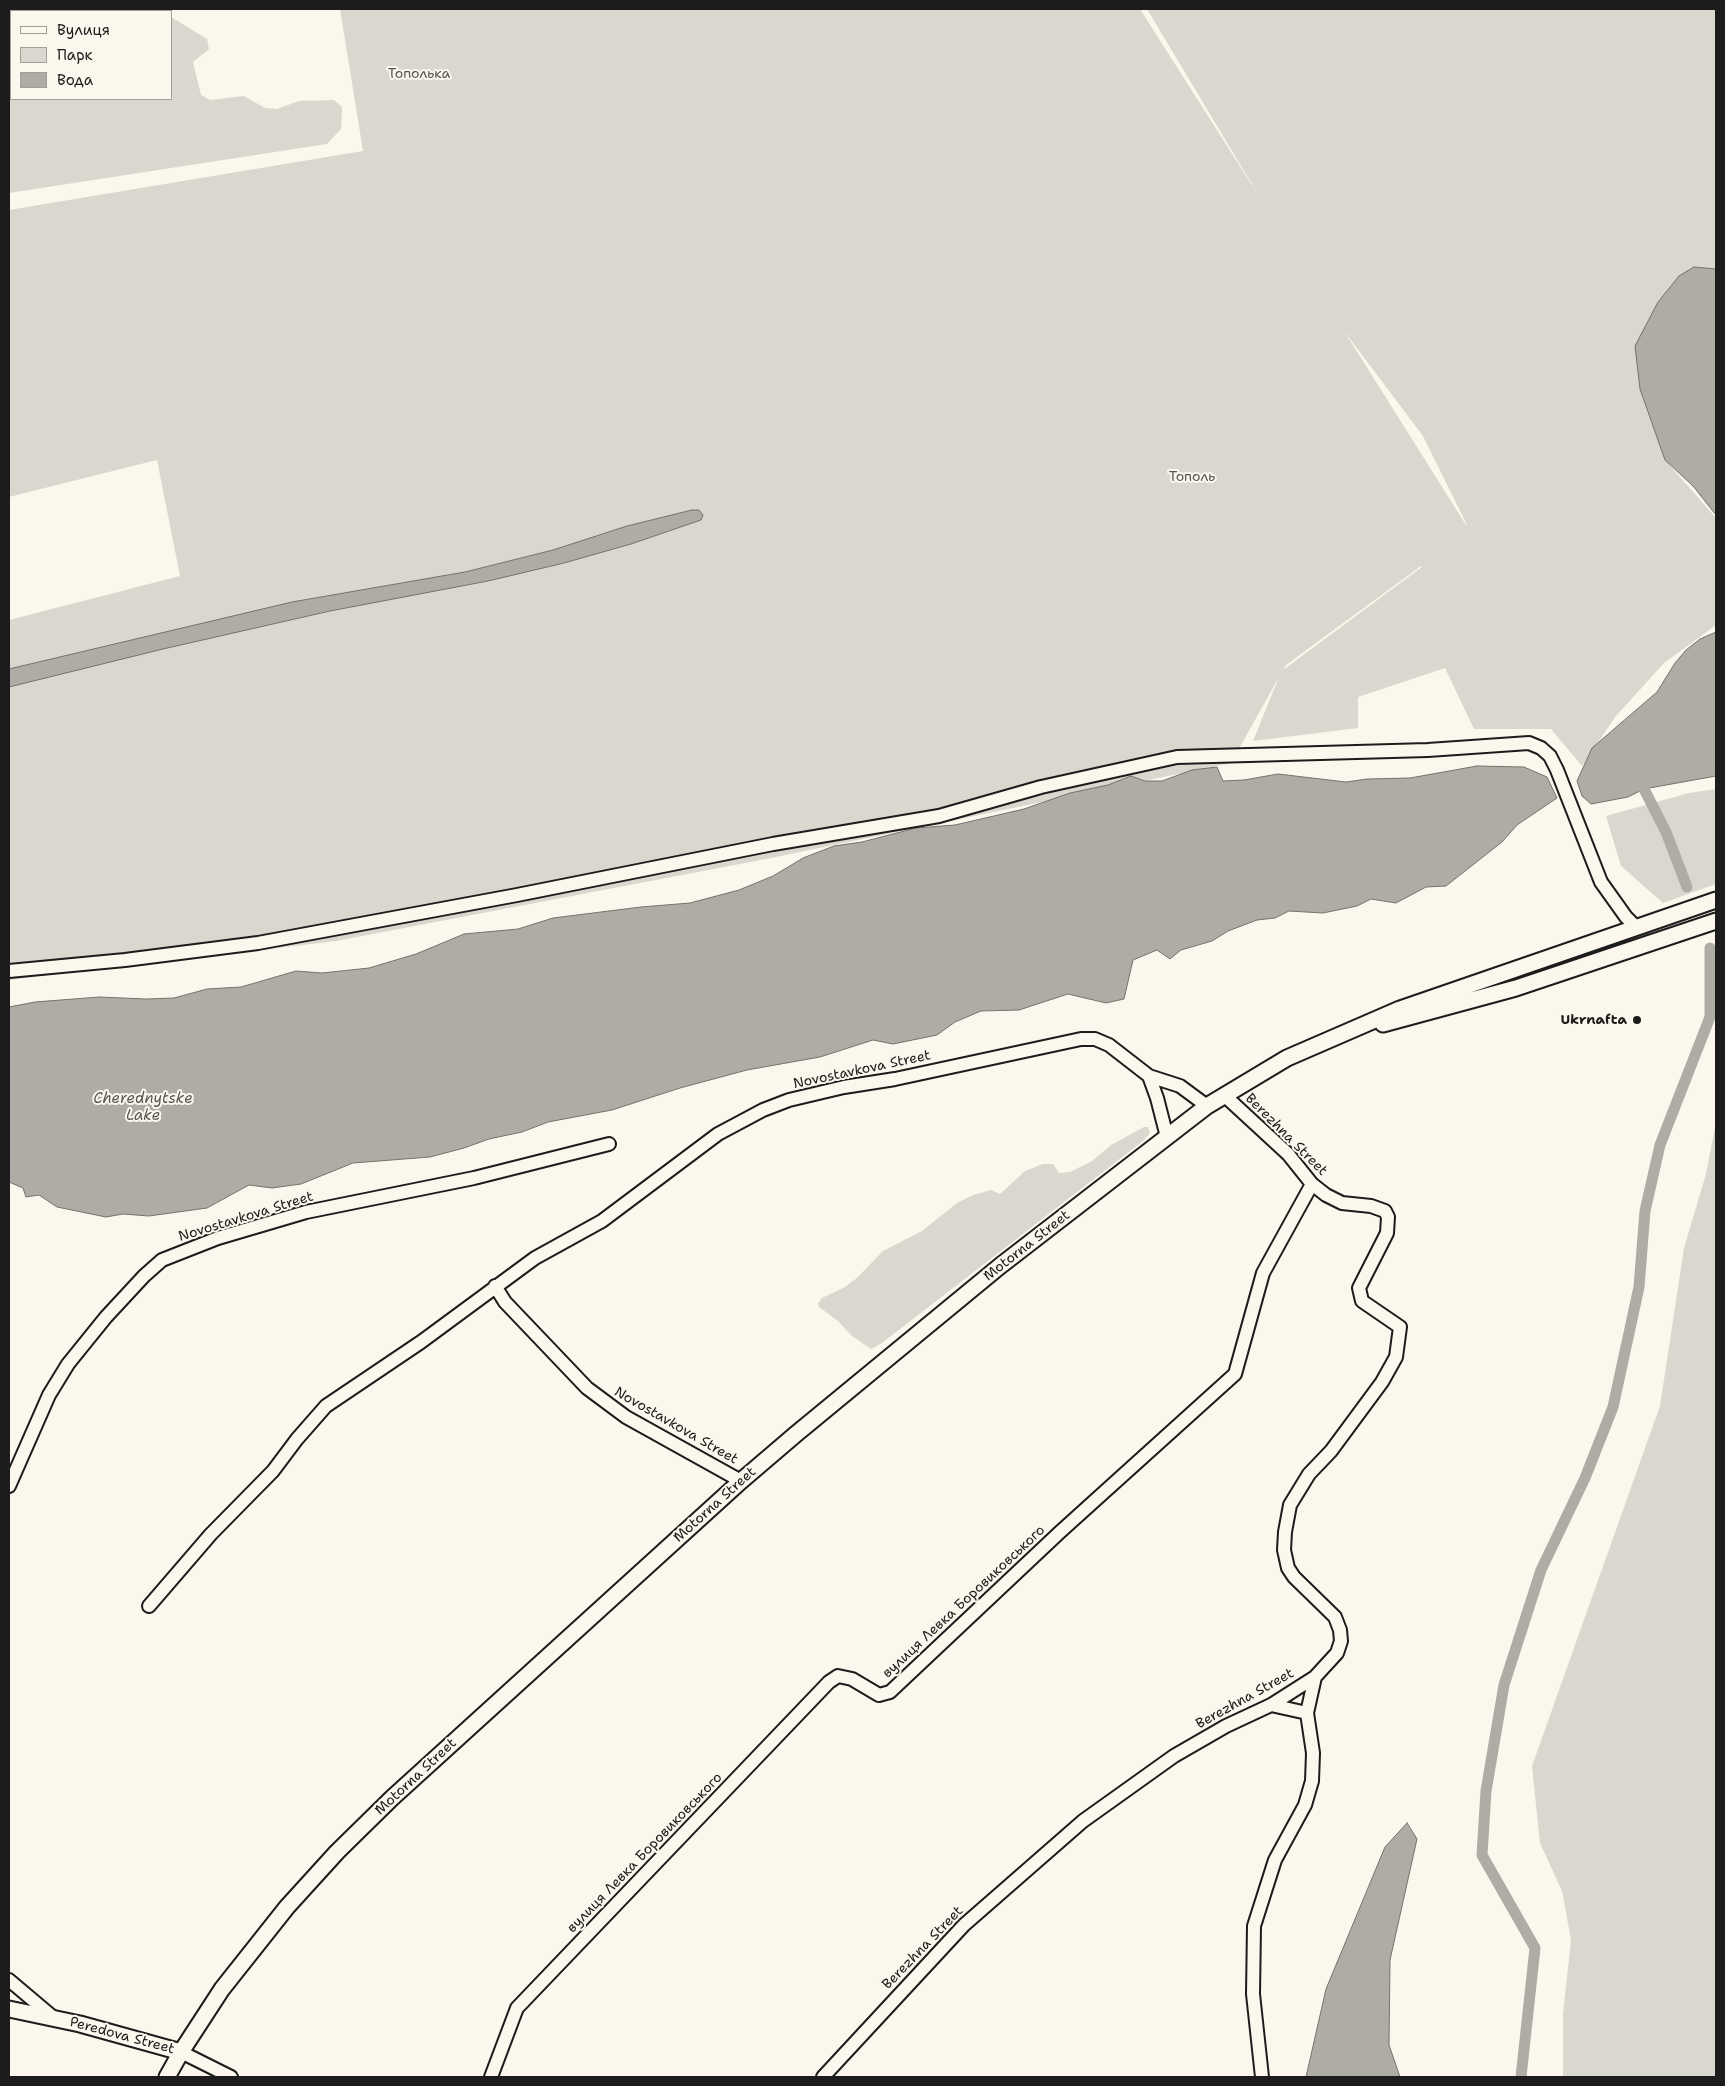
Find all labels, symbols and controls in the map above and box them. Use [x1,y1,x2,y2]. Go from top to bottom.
legend [10,10,172,100]
text: Вулиця [57,20,110,40]
text: Парк [57,45,93,65]
park label: Тополька [388,66,450,82]
text: Вода [57,70,93,90]
park label: Тополь [1169,469,1215,485]
place label: Ukrnafta [1560,1012,1627,1028]
marker: Ukrnafta [1631,1014,1643,1026]
street label: Novostavkova Street [792,1047,932,1093]
water label: Cherednytske Lake [93,1090,193,1125]
street label: Berezhna Street [1241,1090,1331,1180]
street label: Novostavkova Street [177,1188,315,1246]
street label: Motorna Street [980,1207,1074,1285]
street label: Novostavkova Street [611,1384,741,1468]
street label: Motorna Street [670,1464,760,1546]
street label: вулиця Левка Боровиковського [879,1522,1049,1682]
street label: Berezhna Street [1193,1665,1297,1733]
street label: Motorna Street [372,1735,460,1819]
street label: вулиця Левка Боровиковського [564,1769,726,1937]
street label: Berezhna Street [879,1903,967,1993]
street label: Peredova Street [68,2014,176,2058]

